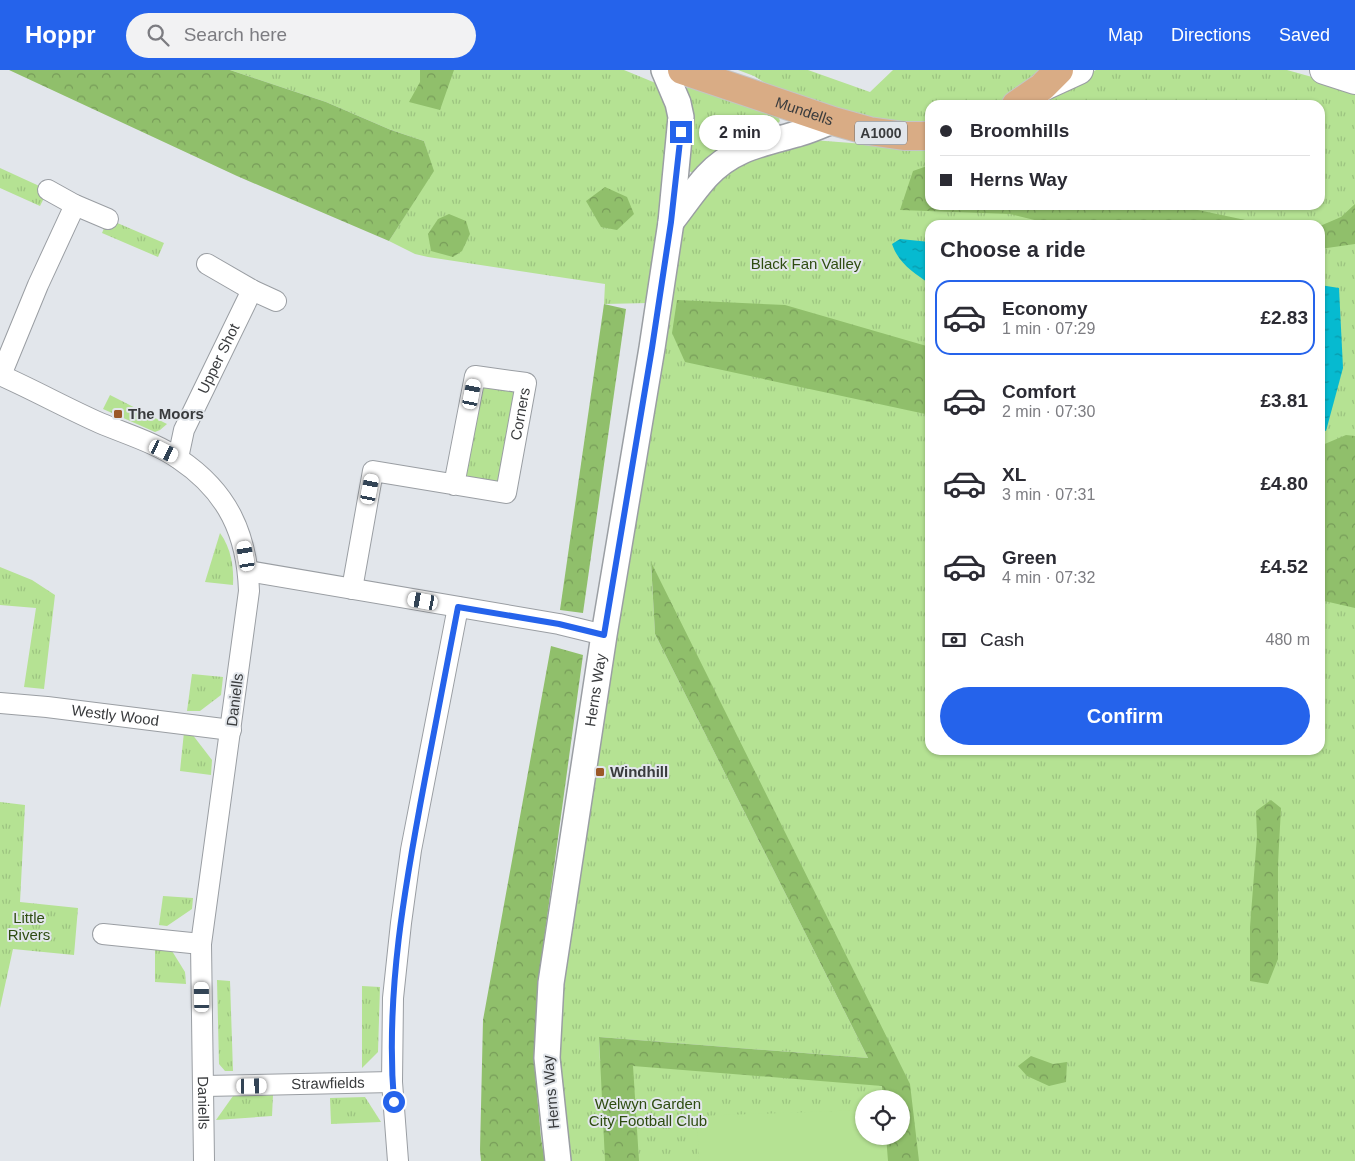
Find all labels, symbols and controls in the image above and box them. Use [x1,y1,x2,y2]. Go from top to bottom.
search box [126,13,476,58]
text: Hoppr [25,21,96,48]
icon: search [144,21,172,49]
text: Search here [184,24,287,45]
text: Map [1108,25,1143,45]
text: Directions [1171,25,1251,45]
text: Saved [1279,25,1330,45]
street label: Mundells [773,93,836,128]
callout: 2 min [698,114,781,150]
text: Broomhills [970,120,1069,141]
route end [670,121,692,143]
road number: A1000 [855,122,907,144]
text: 2 min [719,124,761,141]
text: Herns Way [970,169,1068,190]
text: Choose a ride [940,237,1085,262]
park label: Black Fan Valley [751,255,862,272]
icon: car [942,295,987,340]
text: Economy [1002,298,1088,319]
text: £2.83 [1260,307,1308,328]
street label: Upper Shot [194,320,243,396]
text: 1 min · 07:29 [1002,320,1095,337]
car [461,378,482,410]
icon: car [942,378,987,423]
text: Comfort [1002,381,1076,402]
street label: Corners [507,386,533,442]
text: £3.81 [1260,390,1308,411]
text: 2 min · 07:30 [1002,403,1095,420]
place label: The Moors [128,405,204,422]
marker: The Moors [112,408,124,420]
car [147,438,180,464]
icon: car [942,461,987,506]
text: XL [1002,464,1026,485]
car [359,473,380,505]
text: £4.80 [1260,473,1308,494]
text: 3 min · 07:31 [1002,486,1095,503]
car [236,540,255,572]
icon: car [942,544,987,589]
text: Green [1002,547,1057,568]
text: £4.52 [1260,556,1308,577]
text: 4 min · 07:32 [1002,569,1095,586]
car [406,591,439,611]
icon: cash [940,626,968,654]
text: Cash [980,629,1024,650]
text: 480 m [1266,631,1310,648]
street label: Herns Way [581,652,609,728]
street label: Daniells [223,672,246,727]
button: Confirm [940,687,1310,745]
street label: Westly Wood [71,701,160,729]
place label: Windhill [610,763,668,780]
marker: Windhill [594,766,606,778]
park label: Little Rivers [8,909,50,943]
car [194,982,209,1012]
street label: Herns Way [539,1054,562,1129]
street label: Strawfields [291,1074,365,1092]
street label: Daniells [195,1076,213,1130]
car [236,1078,267,1094]
map controls [855,1090,910,1145]
button: locate [855,1090,910,1145]
route start [383,1091,405,1113]
park label: Welwyn Garden City Football Club [589,1095,707,1129]

